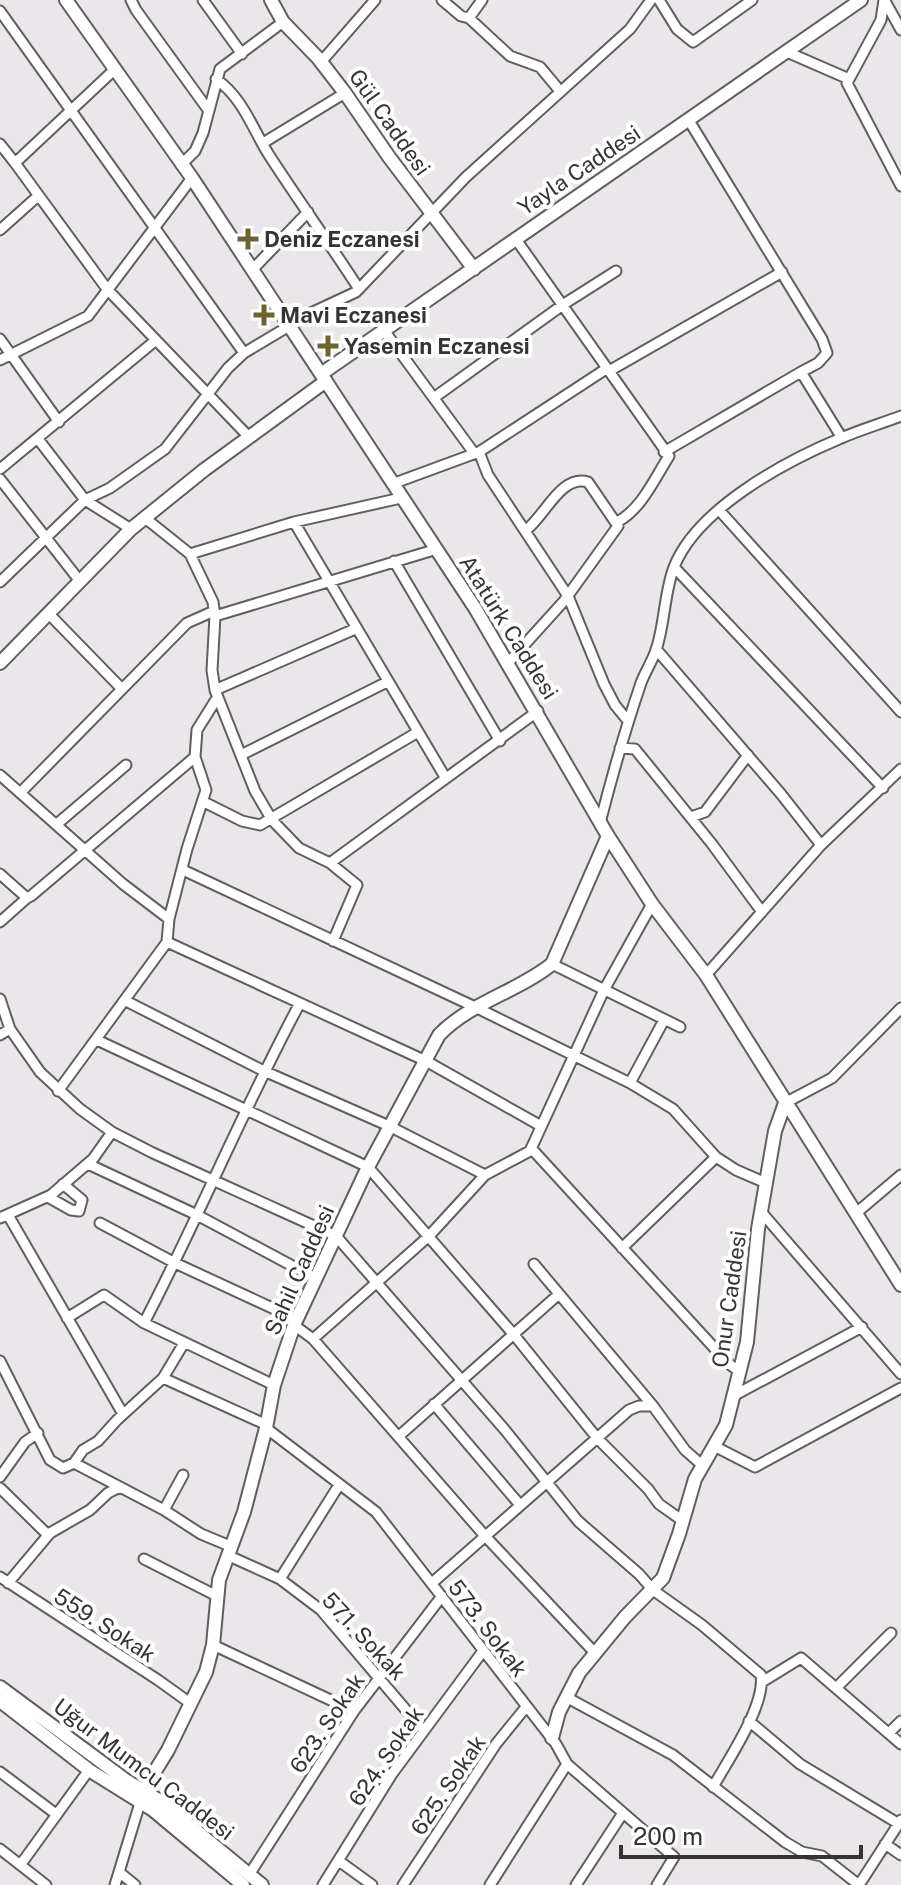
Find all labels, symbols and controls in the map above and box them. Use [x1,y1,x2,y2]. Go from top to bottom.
street label: Gül Caddesi [344,64,436,180]
street label: Yayla Caddesi [513,120,645,220]
place label: Deniz Eczanesi [264,226,420,252]
marker: Deniz Eczanesi [239,230,257,248]
place label: Mavi Eczanesi [280,302,427,328]
marker: Mavi Eczanesi [255,306,273,324]
place label: Yasemin Eczanesi [344,333,530,359]
marker: Yasemin Eczanesi [319,337,337,355]
street label: Atatürk Caddesi [454,550,564,704]
street label: Sahil Caddesi [259,1201,339,1339]
street label: Onur Caddesi [707,1229,751,1369]
street label: 573. Sokak [443,1574,533,1682]
street label: 559. Sokak [49,1583,161,1667]
street label: 571. Sokak [317,1587,411,1685]
street label: 623. Sokak [284,1668,370,1778]
street label: Uğur Mumcu Caddesi [49,1693,239,1845]
street label: 624. Sokak [343,1701,429,1811]
street label: 625. Sokak [405,1730,491,1840]
scale bar [621,1809,861,1859]
text: 200 m [633,1822,703,1850]

